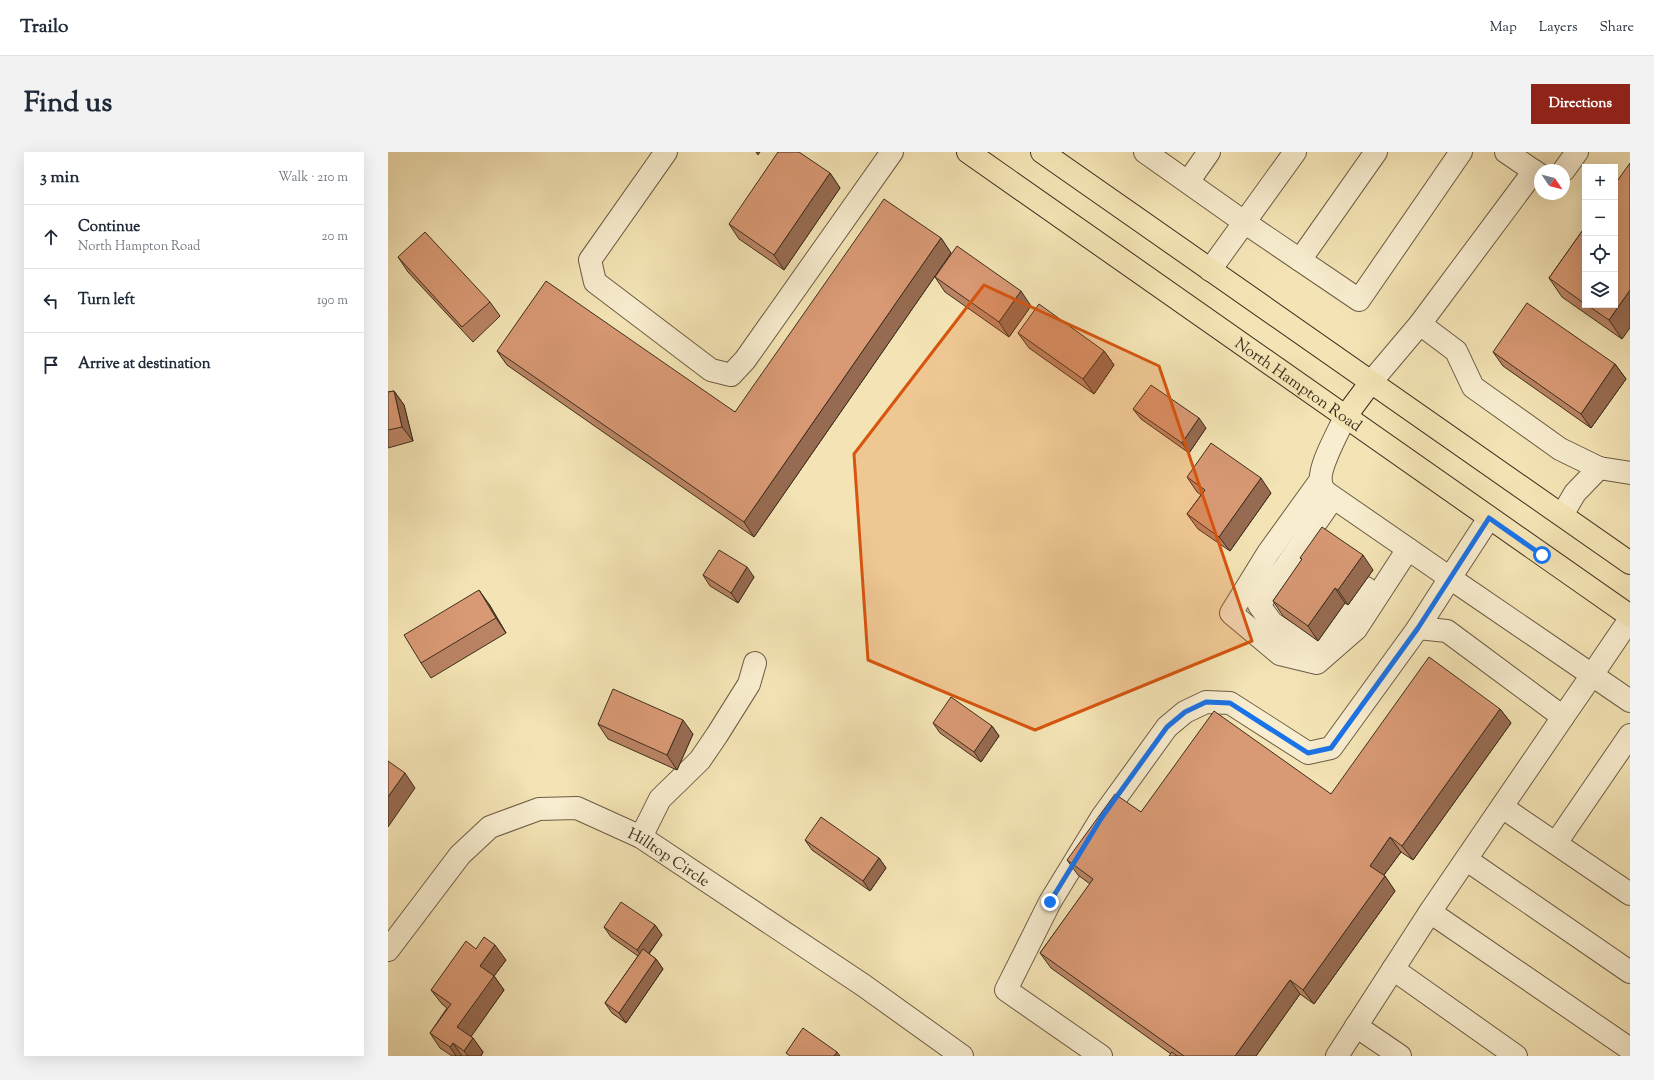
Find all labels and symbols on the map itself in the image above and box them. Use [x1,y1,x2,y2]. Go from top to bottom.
north arrow [1534,164,1570,200]
street label: North Hampton Road [1229,333,1366,439]
route start [1533,546,1551,564]
street label: Hilltop Circle [623,823,714,894]
route end [1041,893,1059,911]

